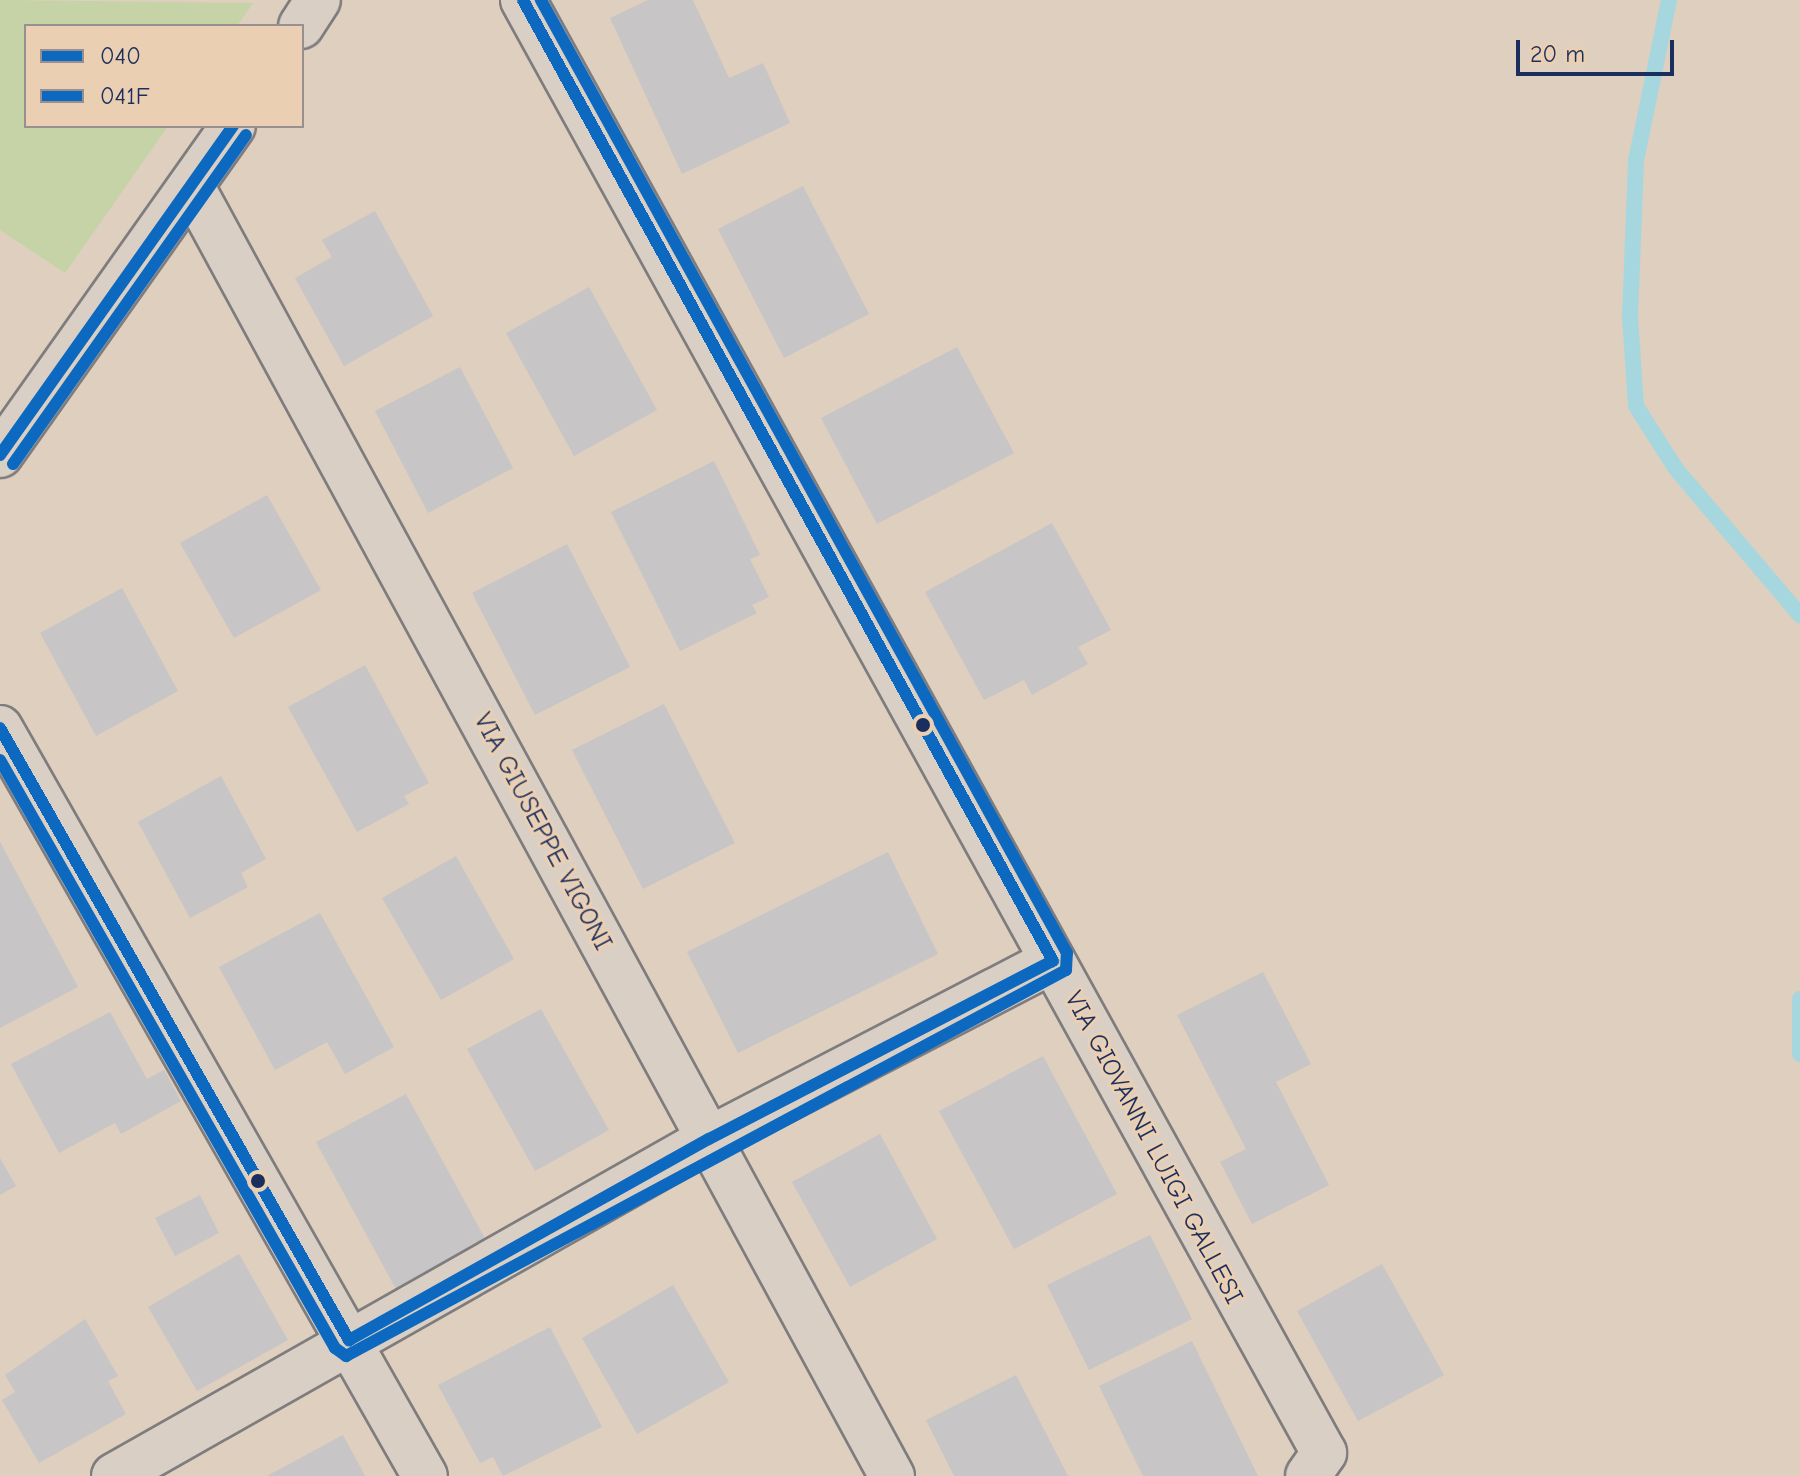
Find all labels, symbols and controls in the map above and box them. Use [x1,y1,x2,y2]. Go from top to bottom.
legend [24,24,304,128]
scale bar [1520,24,1678,74]
text: 20 m [1530,40,1585,68]
text: 040 [100,42,141,70]
text: 041F [100,82,150,110]
street label: VIA GIUSEPPE VIGONI [466,708,618,956]
unlabelled marker [915,717,931,733]
street label: VIA GIOVANNI LUIGI GALLESI [1057,986,1249,1310]
unlabelled marker [250,1173,266,1189]

